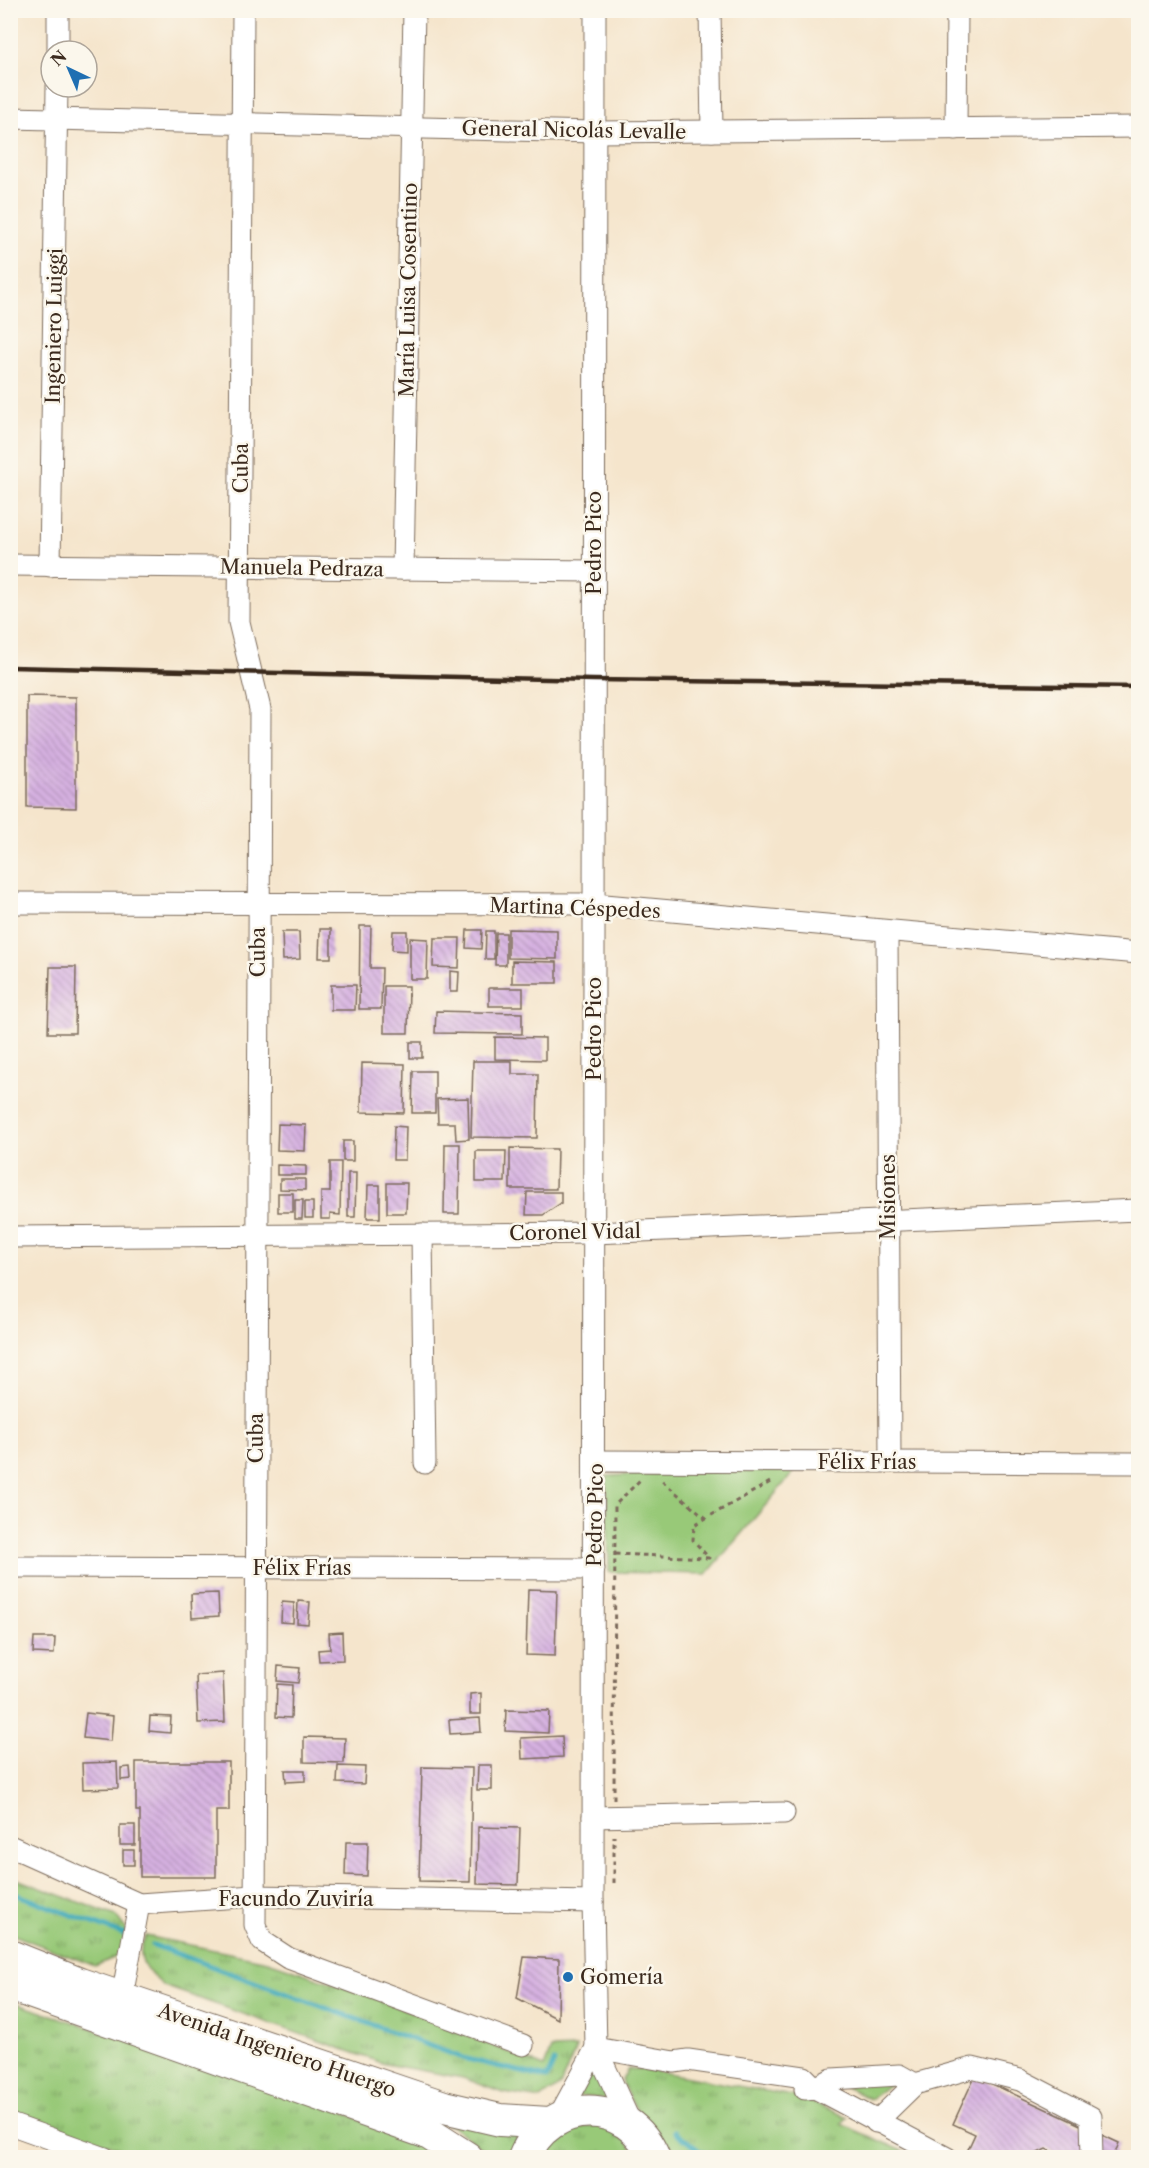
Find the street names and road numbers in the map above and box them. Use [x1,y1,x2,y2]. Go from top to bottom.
street label: General Nicolás Levalle [461,116,687,144]
street label: María Luisa Cosentino [394,182,422,398]
street label: Ingeniero Luiggi [41,248,67,404]
street label: Cuba [229,442,253,493]
street label: Pedro Pico [582,491,606,595]
street label: Manuela Pedraza [220,555,385,581]
street label: Martina Céspedes [489,893,661,923]
street label: Cuba [246,926,270,977]
street label: Pedro Pico [582,977,606,1081]
street label: Misiones [876,1154,900,1240]
street label: Coronel Vidal [509,1219,641,1245]
street label: Cuba [244,1412,268,1463]
street label: Félix Frías [818,1450,916,1474]
street label: Pedro Pico [582,1463,608,1567]
street label: Félix Frías [253,1556,351,1580]
street label: Facundo Zuviría [218,1887,374,1911]
street label: Avenida Ingeniero Huergo [154,1998,399,2102]

